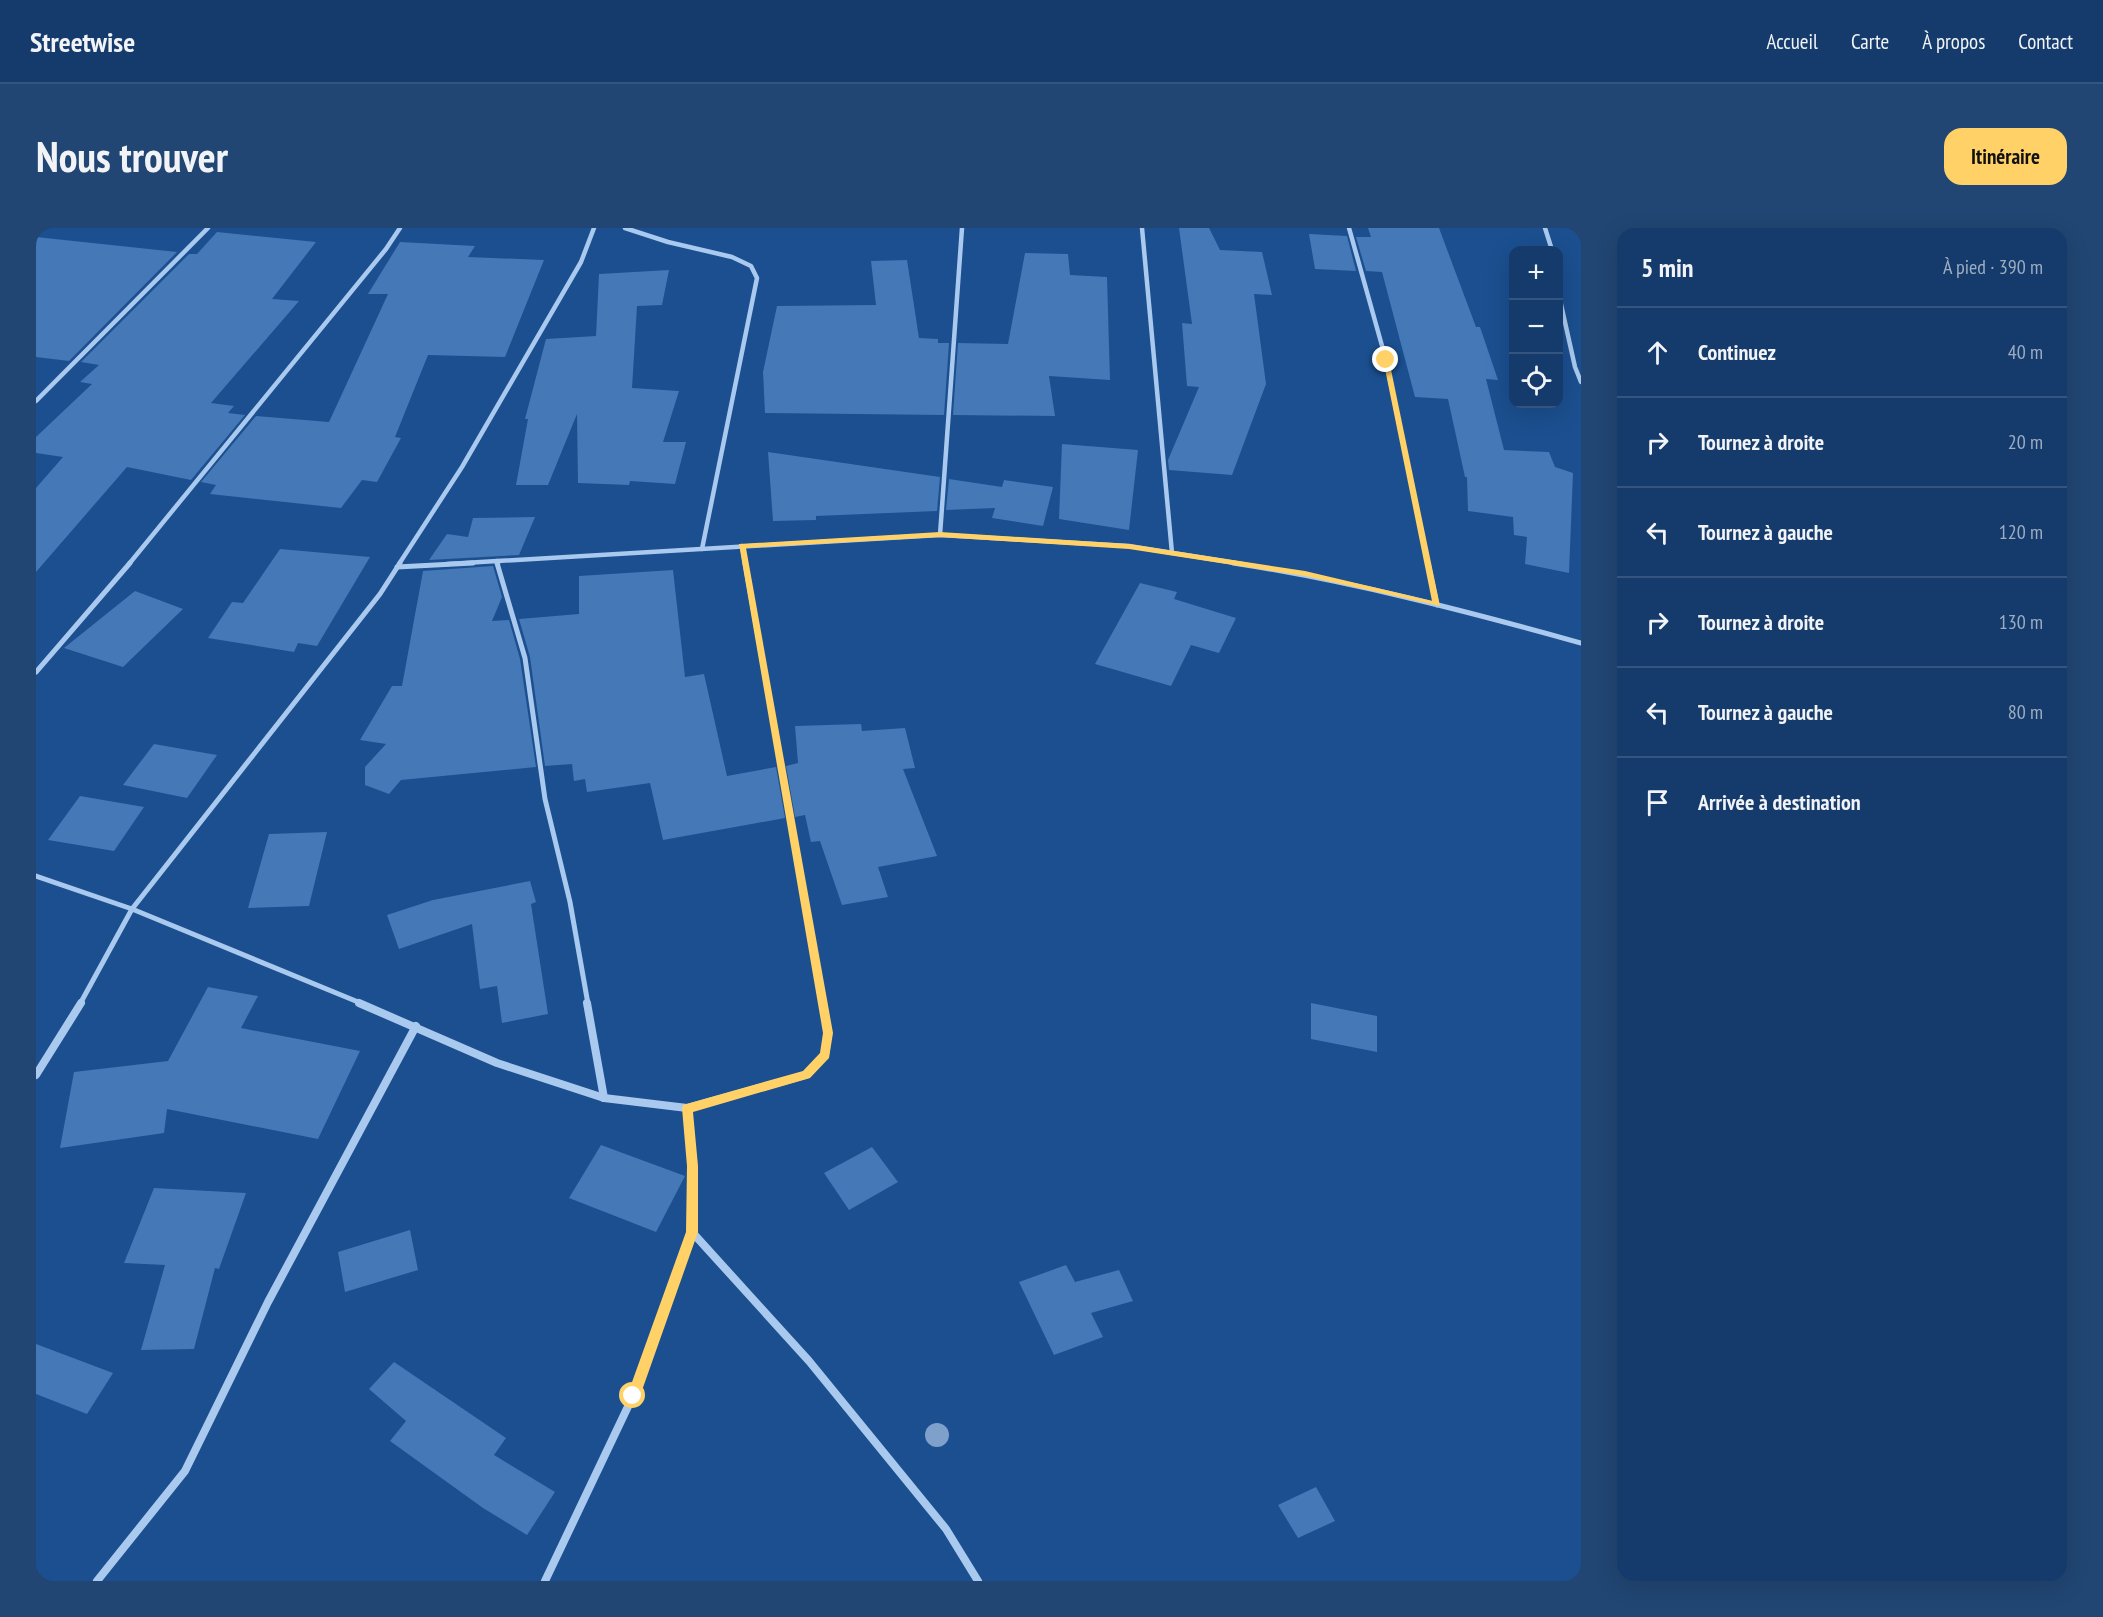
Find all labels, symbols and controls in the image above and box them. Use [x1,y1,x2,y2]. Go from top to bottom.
text: Streetwise [30,23,135,60]
text: Accueil [1766,28,1818,55]
text: Carte [1851,28,1889,55]
text: À propos [1922,28,1985,55]
text: Contact [2018,28,2073,55]
button: Itinéraire [1944,128,2067,185]
text: Nous trouver [36,129,228,184]
map controls [1509,246,1563,408]
button: + [1509,246,1563,300]
text: 5 min [1641,251,1694,284]
text: À pied · 390 m [1943,254,2043,280]
button: − [1509,300,1563,354]
icon: ahead [1641,336,1674,369]
text: Continuez [1698,338,1776,366]
text: 40 m [2008,339,2043,365]
route end [1372,346,1398,372]
button: locate [1509,354,1563,408]
icon: right [1641,426,1674,459]
text: Tournez à droite [1698,428,1824,456]
text: 20 m [2008,429,2043,455]
icon: left [1641,516,1674,549]
text: Tournez à gauche [1698,518,1833,546]
text: 120 m [1999,519,2043,545]
icon: right [1641,606,1674,639]
text: Tournez à droite [1698,608,1824,636]
text: 130 m [1999,609,2043,635]
icon: left [1641,696,1674,729]
text: Tournez à gauche [1698,698,1833,726]
text: 80 m [2008,699,2043,725]
icon: arrive [1641,786,1674,819]
text: Arrivée à destination [1698,788,1861,816]
route start [619,1382,645,1408]

